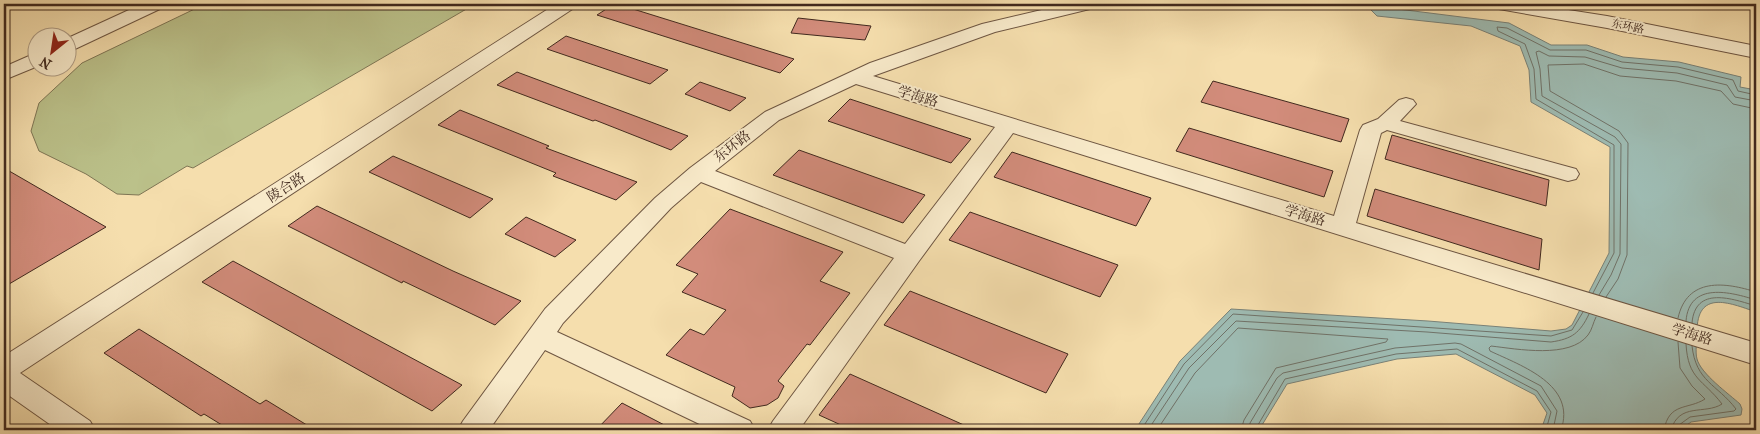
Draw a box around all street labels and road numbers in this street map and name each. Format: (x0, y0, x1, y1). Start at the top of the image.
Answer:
street label: 东环路 (1610, 17, 1645, 36)
street label: 学海路 (895, 82, 940, 111)
street label: 东环路 (711, 127, 754, 166)
street label: 陵合路 (264, 169, 309, 206)
street label: 学海路 (1282, 201, 1327, 230)
street label: 学海路 (1669, 320, 1714, 349)

